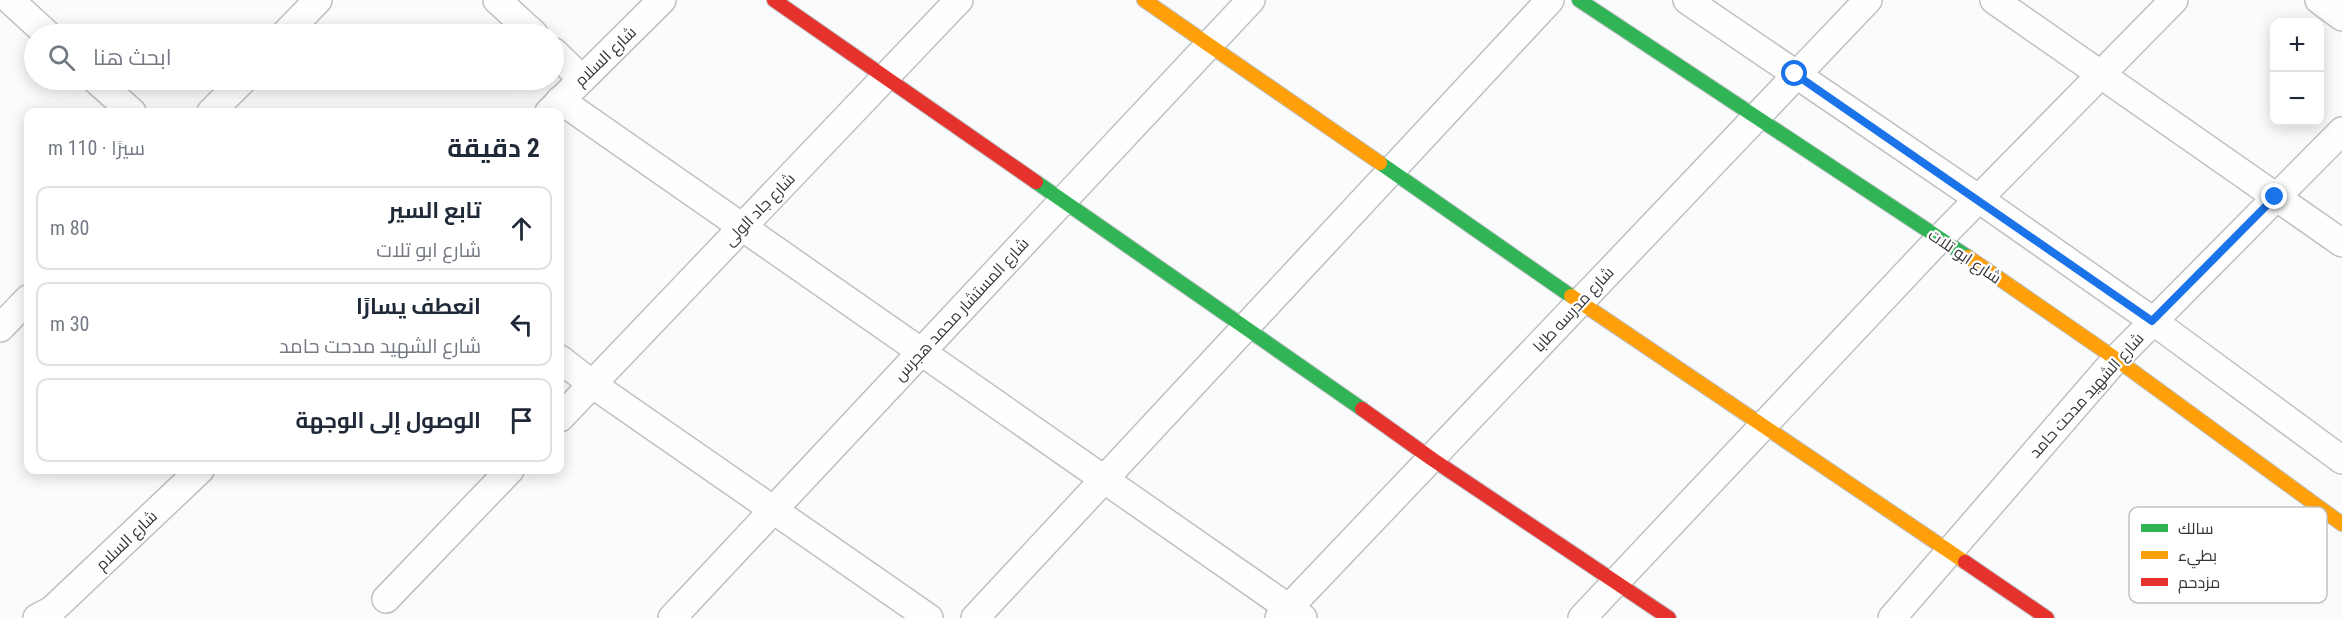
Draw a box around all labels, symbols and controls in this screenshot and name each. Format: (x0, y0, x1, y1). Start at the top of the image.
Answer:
map controls (2270, 18, 2324, 126)
button: + (2270, 18, 2324, 72)
street label: شارع السلام (571, 22, 641, 92)
search box (24, 24, 564, 90)
icon: search (45, 41, 78, 74)
text: ابحث هنا (93, 45, 172, 70)
route start (1781, 60, 1807, 86)
button: − (2270, 72, 2324, 126)
text: 2 دقيقة (447, 133, 540, 163)
text: سيرًا · 110 m (48, 136, 145, 160)
street label: شارع جاد الولى (720, 169, 800, 251)
route end (2261, 183, 2287, 209)
text: تابع السير (388, 198, 481, 223)
icon: ahead (505, 212, 538, 245)
text: 80 m (50, 216, 89, 240)
street label: شارع ابو تلات (1924, 225, 2005, 289)
street label: شارع المستشار محمد هجرس (890, 234, 1034, 386)
text: شارع ابو تلات (376, 238, 481, 262)
street label: شارع مدرسه طابا (1529, 263, 1619, 357)
text: انعطف يسارًا (356, 294, 481, 319)
icon: left (505, 308, 538, 341)
text: 30 m (50, 312, 89, 336)
street label: شارع الشهيد مدحت حامد (2025, 329, 2149, 463)
text: شارع الشهيد مدحت حامد (279, 334, 481, 358)
icon: arrive (505, 404, 538, 437)
text: الوصول إلى الوجهة (296, 408, 481, 433)
street label: شارع السلام (92, 506, 162, 576)
legend (2129, 507, 2327, 603)
text: سالك (2178, 519, 2213, 538)
text: بطيء (2178, 546, 2217, 569)
text: مزدحم (2178, 573, 2220, 594)

